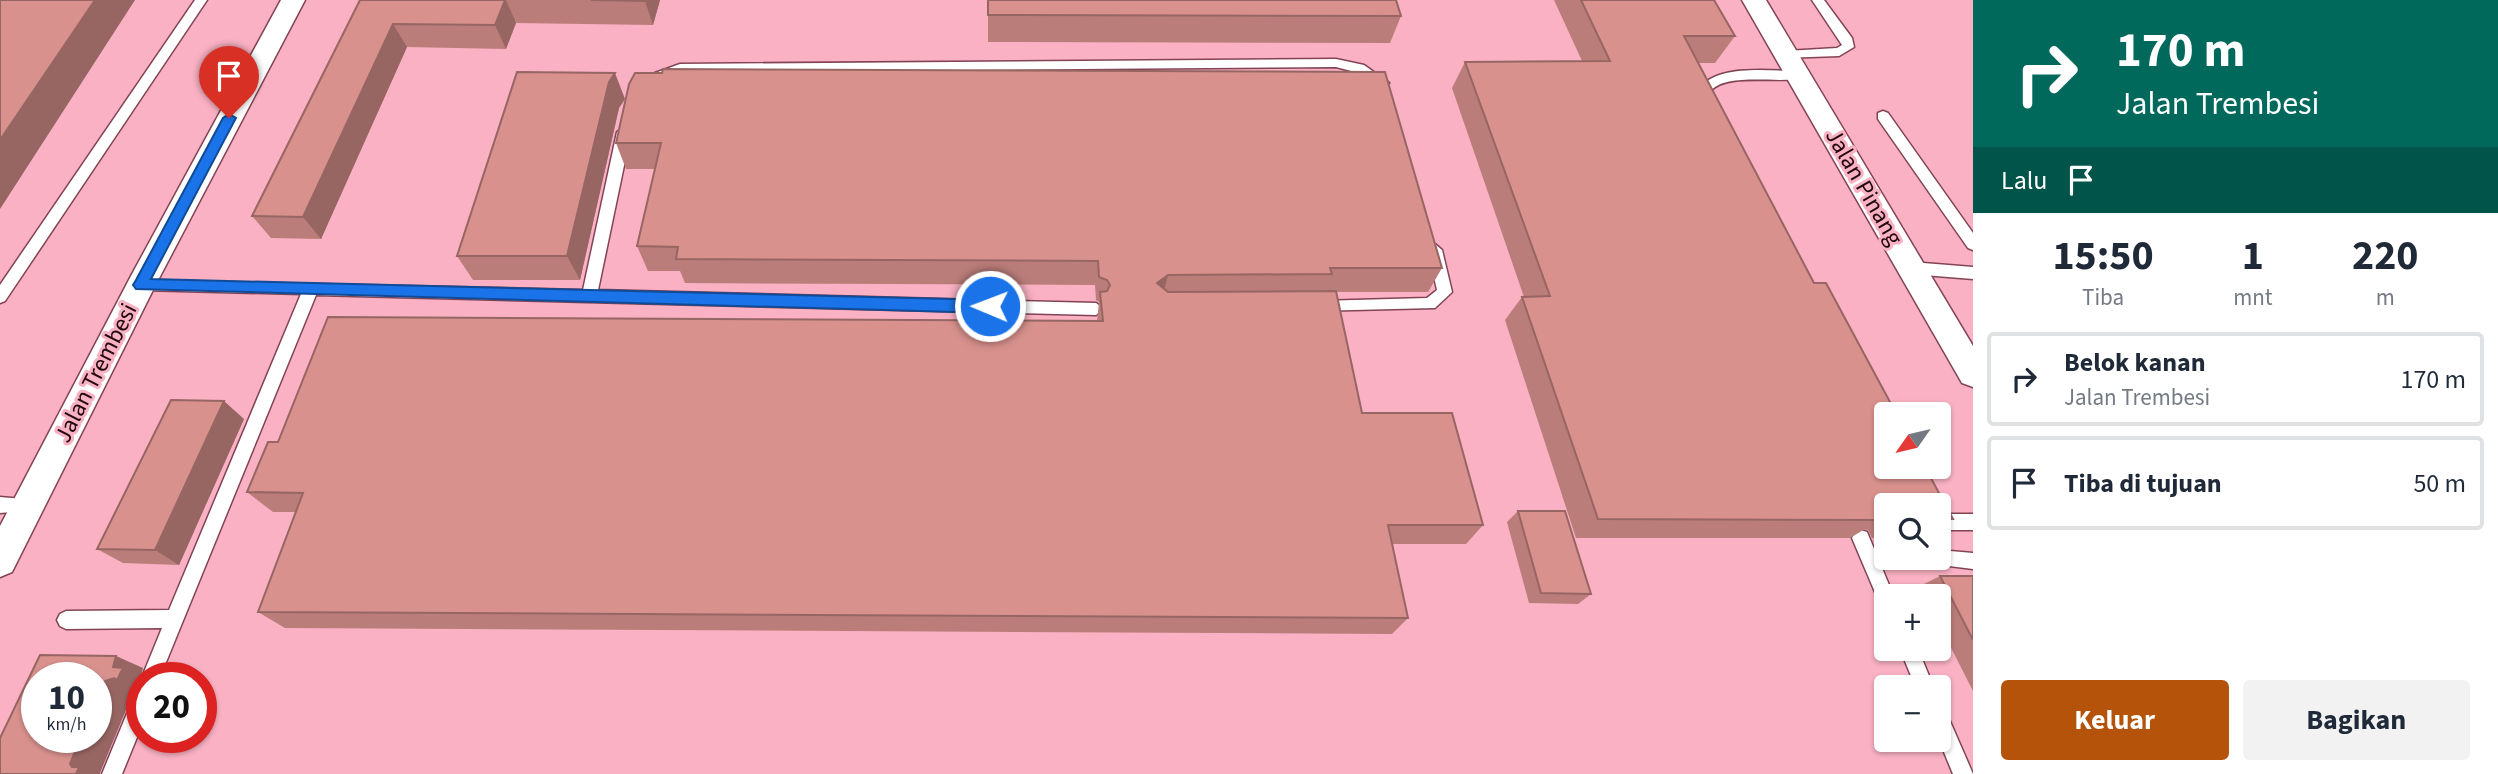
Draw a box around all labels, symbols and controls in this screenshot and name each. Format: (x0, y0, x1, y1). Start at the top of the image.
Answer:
text: 170 m (2116, 16, 2245, 86)
icon: right (2001, 28, 2092, 119)
pin (199, 46, 259, 118)
icon: arrive (210, 57, 248, 95)
text: Jalan Trembesi (2116, 81, 2319, 127)
street label: Jalan Pinang (1816, 122, 1912, 252)
icon: arrive (2062, 161, 2100, 199)
text: Lalu (2001, 162, 2048, 199)
text: 15:50 (2052, 226, 2154, 286)
text: 1 (2242, 226, 2264, 286)
text: 220 (2352, 226, 2419, 286)
position arrow (953, 269, 1027, 343)
text: Tiba (2082, 281, 2124, 314)
text: mnt (2233, 281, 2273, 314)
text: m (2376, 281, 2395, 314)
street label: Jalan Trembesi (46, 297, 146, 449)
text: Belok kanan (2064, 344, 2206, 381)
icon: right (2005, 360, 2043, 398)
text: 170 m (2400, 361, 2466, 398)
text: Jalan Trembesi (2064, 381, 2210, 414)
north arrow (1874, 402, 1951, 480)
map controls (1874, 402, 1951, 752)
icon: arrive (2005, 464, 2043, 502)
text: Tiba di tujuan (2064, 465, 2222, 502)
text: 50 m (2413, 465, 2466, 502)
button: search (1874, 493, 1951, 570)
button: + (1874, 584, 1951, 661)
speed limit sign: 20 (126, 662, 217, 753)
text: 10 (48, 673, 85, 723)
button: − (1874, 675, 1951, 752)
button: Keluar (2001, 680, 2229, 760)
button: Bagikan (2243, 680, 2470, 760)
text: km/h (47, 712, 86, 737)

